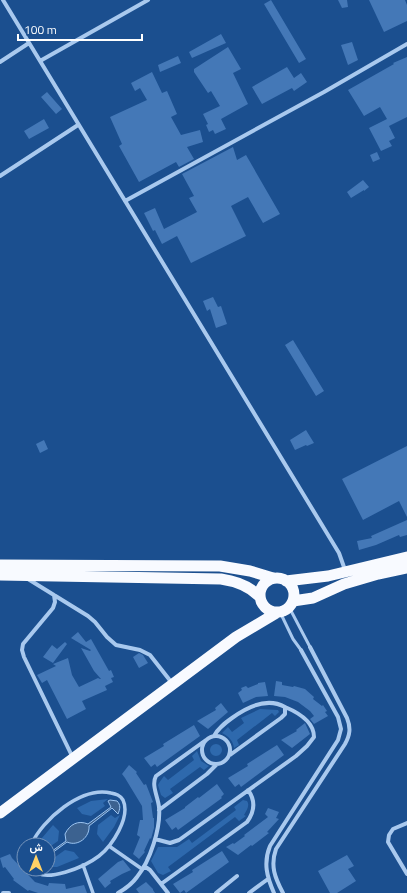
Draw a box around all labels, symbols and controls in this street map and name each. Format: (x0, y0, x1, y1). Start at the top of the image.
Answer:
scale bar (18, 16, 142, 42)
text: 100 m (24, 20, 57, 39)
north arrow (16, 837, 56, 877)
text: ش (29, 839, 43, 855)

